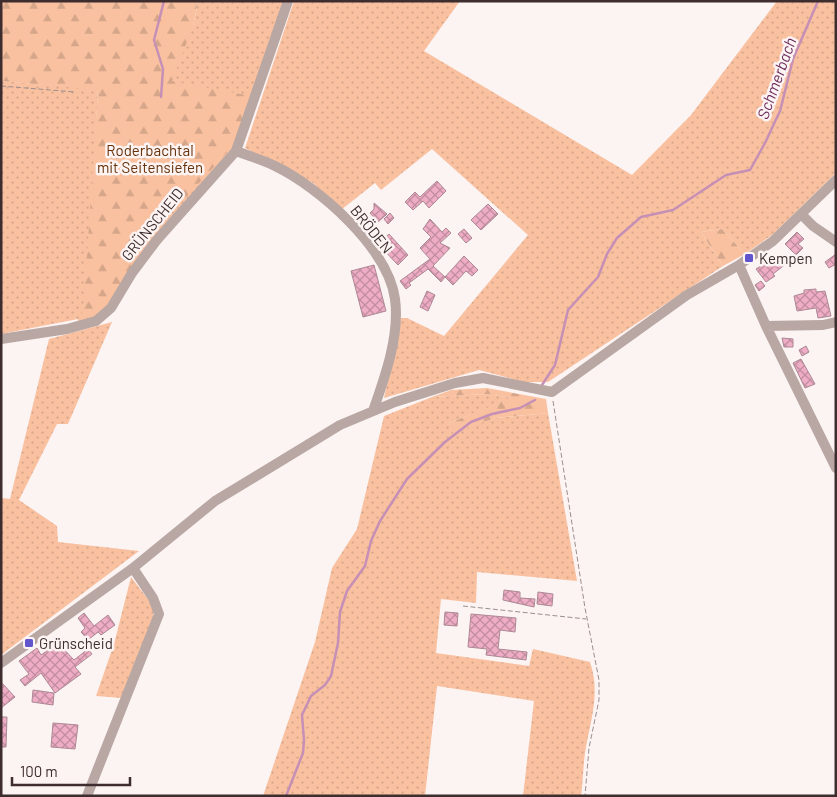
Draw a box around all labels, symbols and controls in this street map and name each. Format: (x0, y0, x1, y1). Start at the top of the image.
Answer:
water label: Schmerbach (752, 35, 800, 121)
park label: Roderbachtal mit Seitensiefen (97, 141, 203, 176)
street label: GRÜNSCHEID (117, 184, 187, 264)
street label: BRÖDEN (347, 201, 397, 257)
place label: Kempen (759, 249, 813, 267)
marker: Kempen (743, 252, 755, 264)
place label: Grünscheid (39, 634, 113, 652)
marker: Grünscheid (23, 637, 35, 649)
scale bar (12, 754, 130, 786)
text: 100 m (20, 762, 58, 780)

